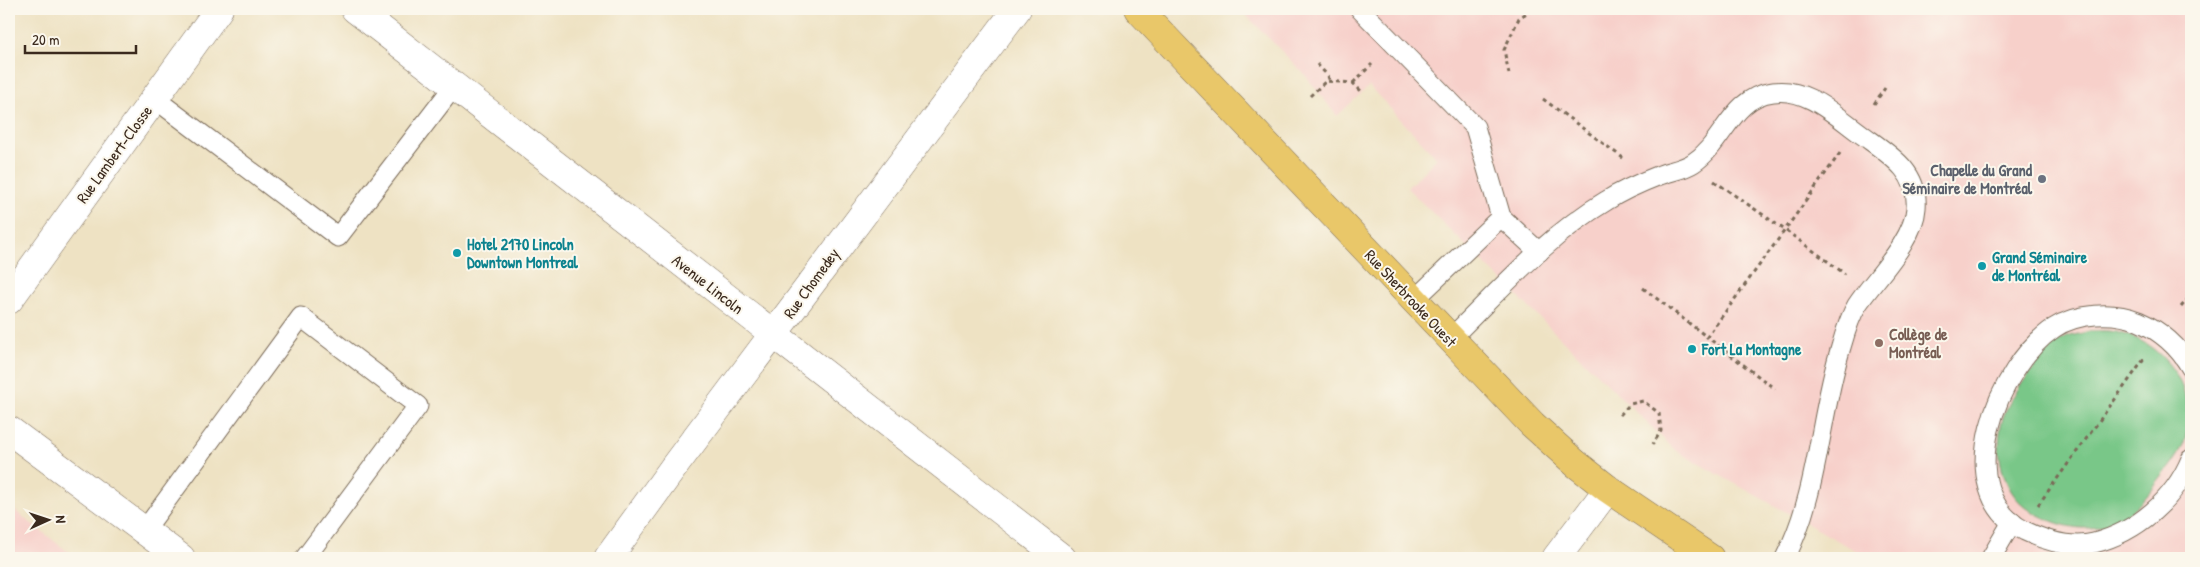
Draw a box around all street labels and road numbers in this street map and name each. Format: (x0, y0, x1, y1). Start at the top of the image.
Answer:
street label: Rue Lambert-Closse (71, 100, 157, 207)
street label: Rue Chomedey (778, 243, 844, 323)
street label: Rue Sherbrooke Ouest (1360, 244, 1462, 352)
street label: Avenue Lincoln (668, 249, 748, 319)

